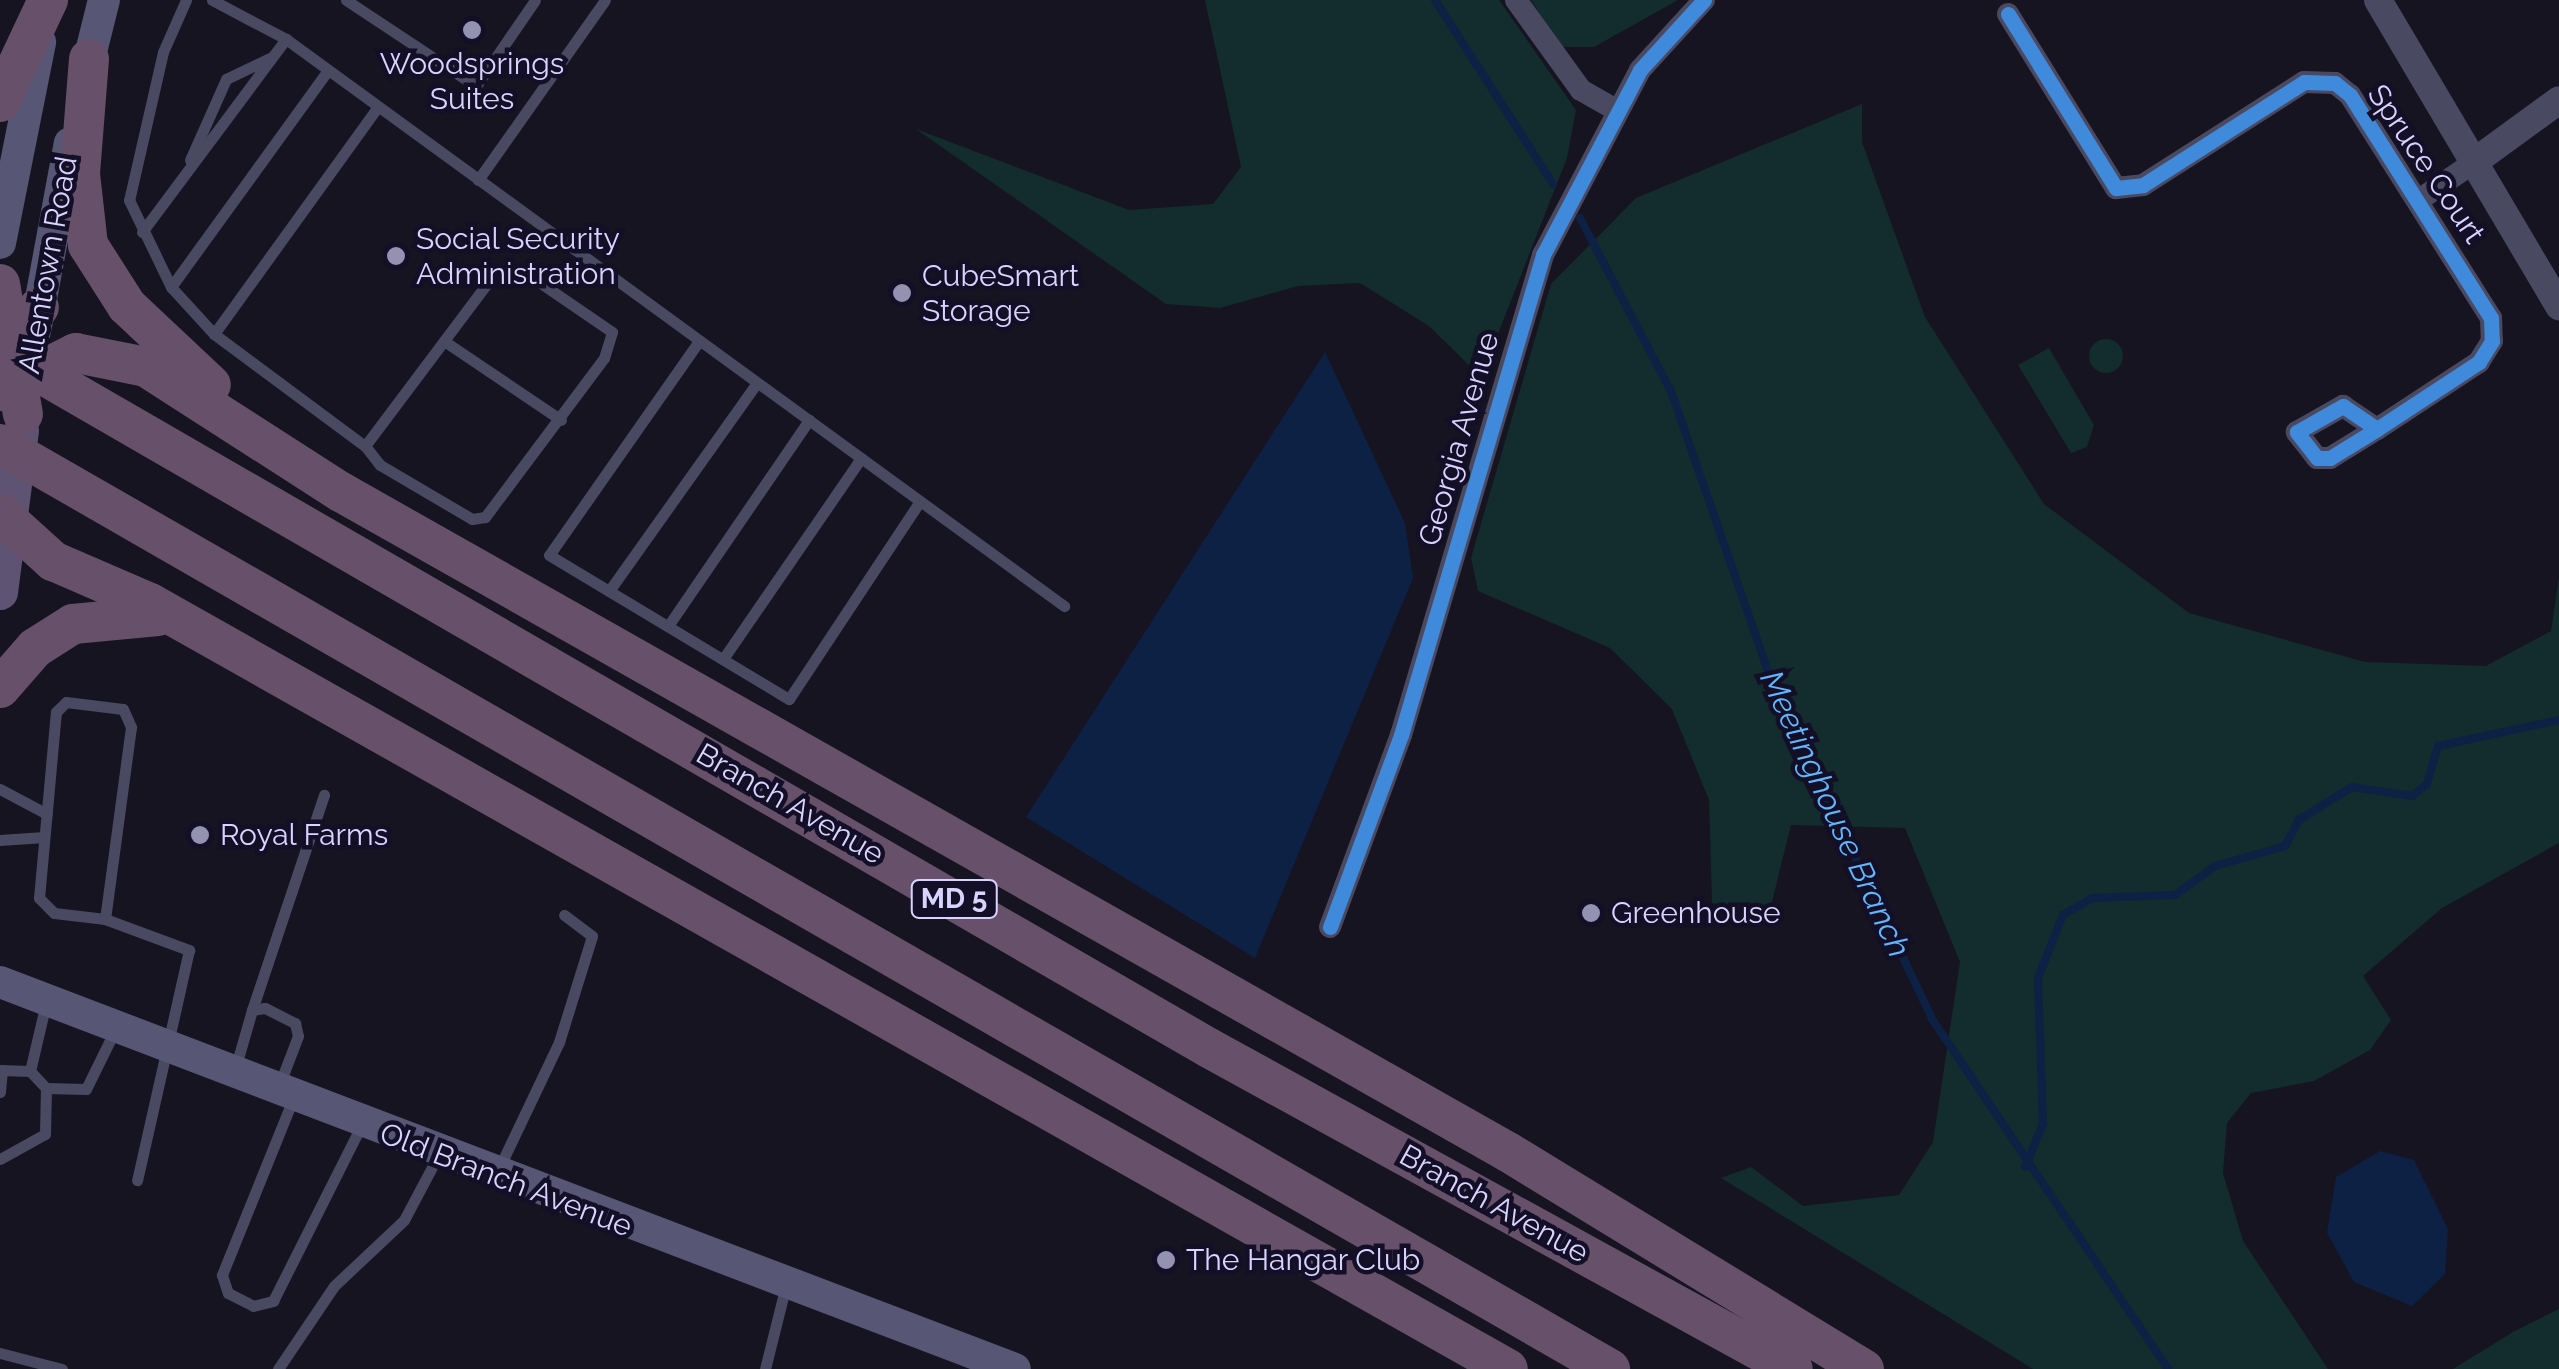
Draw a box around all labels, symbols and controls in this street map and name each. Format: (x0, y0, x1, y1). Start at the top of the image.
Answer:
marker: Woodsprings Suites (461, 19, 483, 41)
place label: Woodsprings Suites (380, 46, 564, 116)
street label: Spruce Court (2360, 78, 2492, 250)
street label: Allentown Road (11, 153, 85, 377)
place label: Social Security Administration (416, 221, 621, 292)
marker: Social Security Administration (385, 245, 407, 267)
place label: CubeSmart Storage (922, 258, 1079, 328)
marker: CubeSmart Storage (891, 282, 913, 304)
street label: Georgia Avenue (1411, 328, 1507, 550)
water label: Meetinghouse Branch (1752, 665, 1918, 963)
street label: Branch Avenue (690, 736, 890, 872)
place label: Royal Farms (220, 817, 389, 853)
marker: Royal Farms (189, 824, 211, 846)
road number: MD 5 (909, 876, 999, 922)
place label: Greenhouse (1611, 895, 1780, 931)
marker: Greenhouse (1580, 902, 1602, 924)
street label: Old Branch Avenue (374, 1115, 638, 1245)
street label: Branch Avenue (1393, 1137, 1595, 1271)
place label: The Hangar Club (1186, 1242, 1421, 1278)
marker: The Hangar Club (1155, 1249, 1177, 1271)

